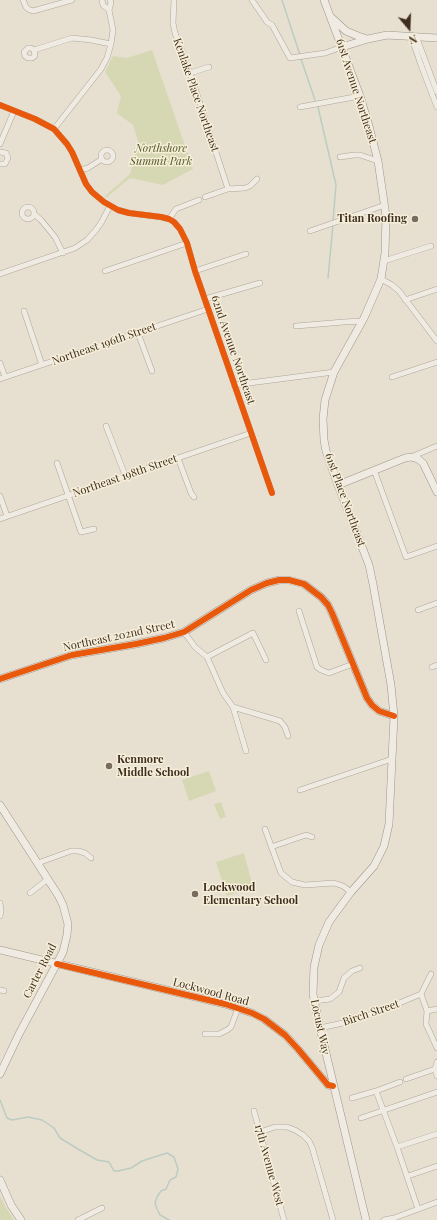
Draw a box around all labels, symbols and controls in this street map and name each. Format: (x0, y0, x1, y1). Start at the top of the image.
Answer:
north arrow (389, 8, 429, 48)
text: N (407, 31, 419, 48)
street label: Kenlake Place Northeast (170, 36, 222, 154)
street label: 61st Avenue Northeast (333, 37, 379, 145)
park label: Northshore Summit Park (130, 142, 192, 168)
place label: Titan Roofing (337, 212, 407, 226)
marker: Titan Roofing (410, 214, 420, 224)
street label: 62nd Avenue Northeast (208, 294, 258, 406)
street label: Northeast 196th Street (50, 320, 158, 368)
street label: 61st Place Northeast (322, 451, 368, 549)
street label: Northeast 198th Street (71, 452, 179, 500)
street label: Northeast 202nd Street (62, 618, 176, 654)
place label: Kenmore Middle School (117, 753, 190, 779)
marker: Kenmore Middle School (104, 761, 114, 771)
place label: Lockwood Elementary School (203, 881, 298, 907)
marker: Lockwood Elementary School (190, 889, 200, 899)
street label: Carter Road (20, 941, 60, 1001)
street label: Lockwood Road (171, 975, 251, 1009)
street label: Birch Street (341, 997, 401, 1029)
street label: Locust Way (308, 998, 332, 1056)
street label: 17th Avenue West (252, 1123, 286, 1207)

